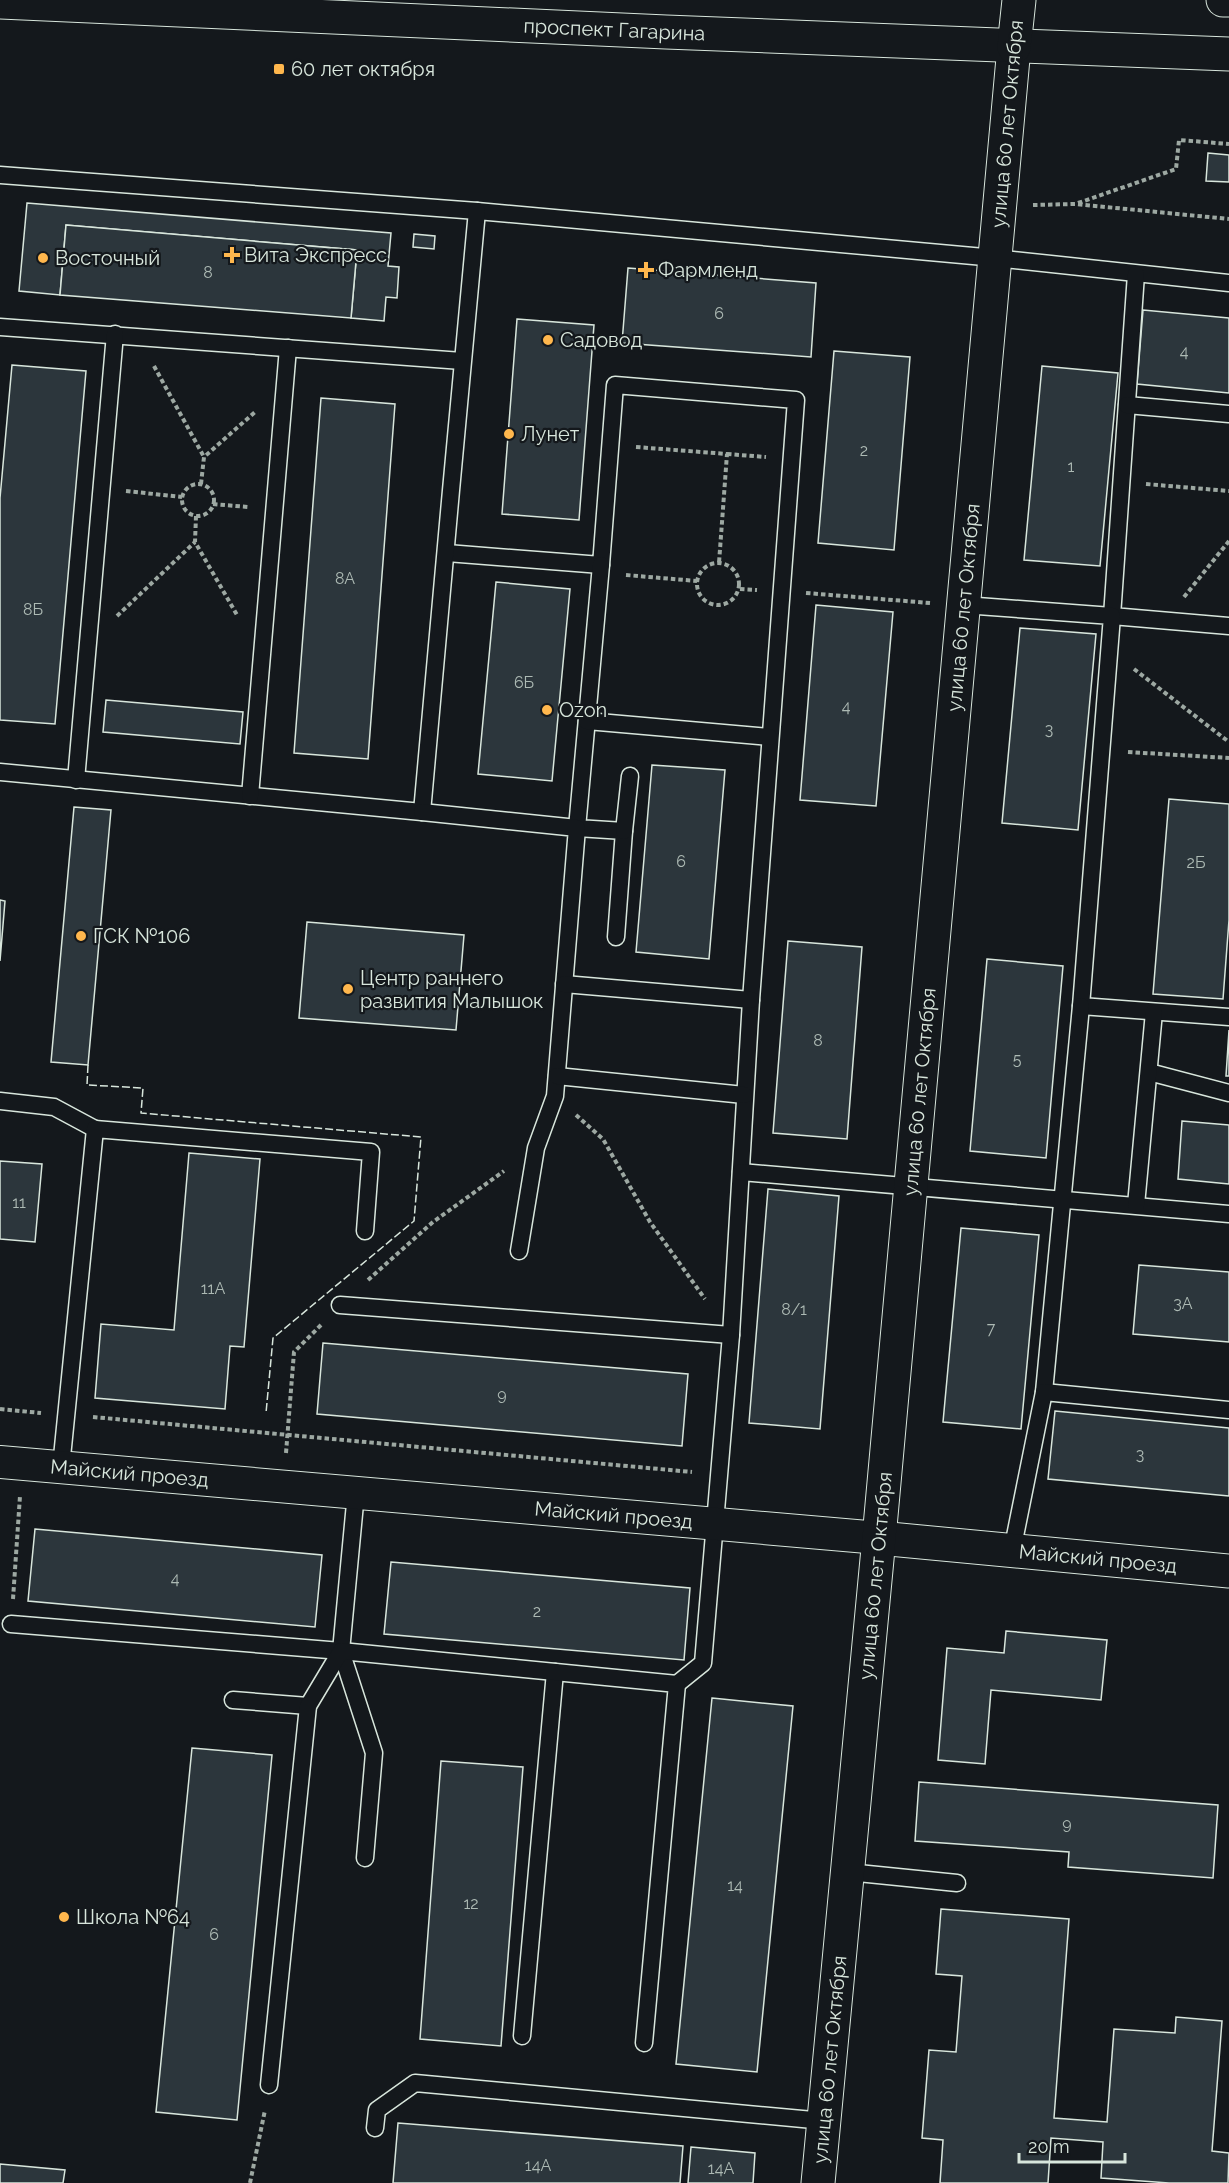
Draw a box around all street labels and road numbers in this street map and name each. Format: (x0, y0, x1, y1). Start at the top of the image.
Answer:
street label: проспект Гагарина (523, 14, 706, 46)
street label: улица 60 лет Октября (986, 19, 1028, 229)
street label: улица 60 лет Октября (942, 503, 985, 713)
street label: улица 60 лет Октября (898, 987, 941, 1197)
street label: Майский проезд (49, 1454, 210, 1492)
street label: улица 60 лет Октября (854, 1471, 897, 1681)
street label: Майский проезд (534, 1496, 694, 1534)
street label: Майский проезд (1018, 1539, 1179, 1578)
street label: улица 60 лет Октября (808, 1954, 851, 2165)

